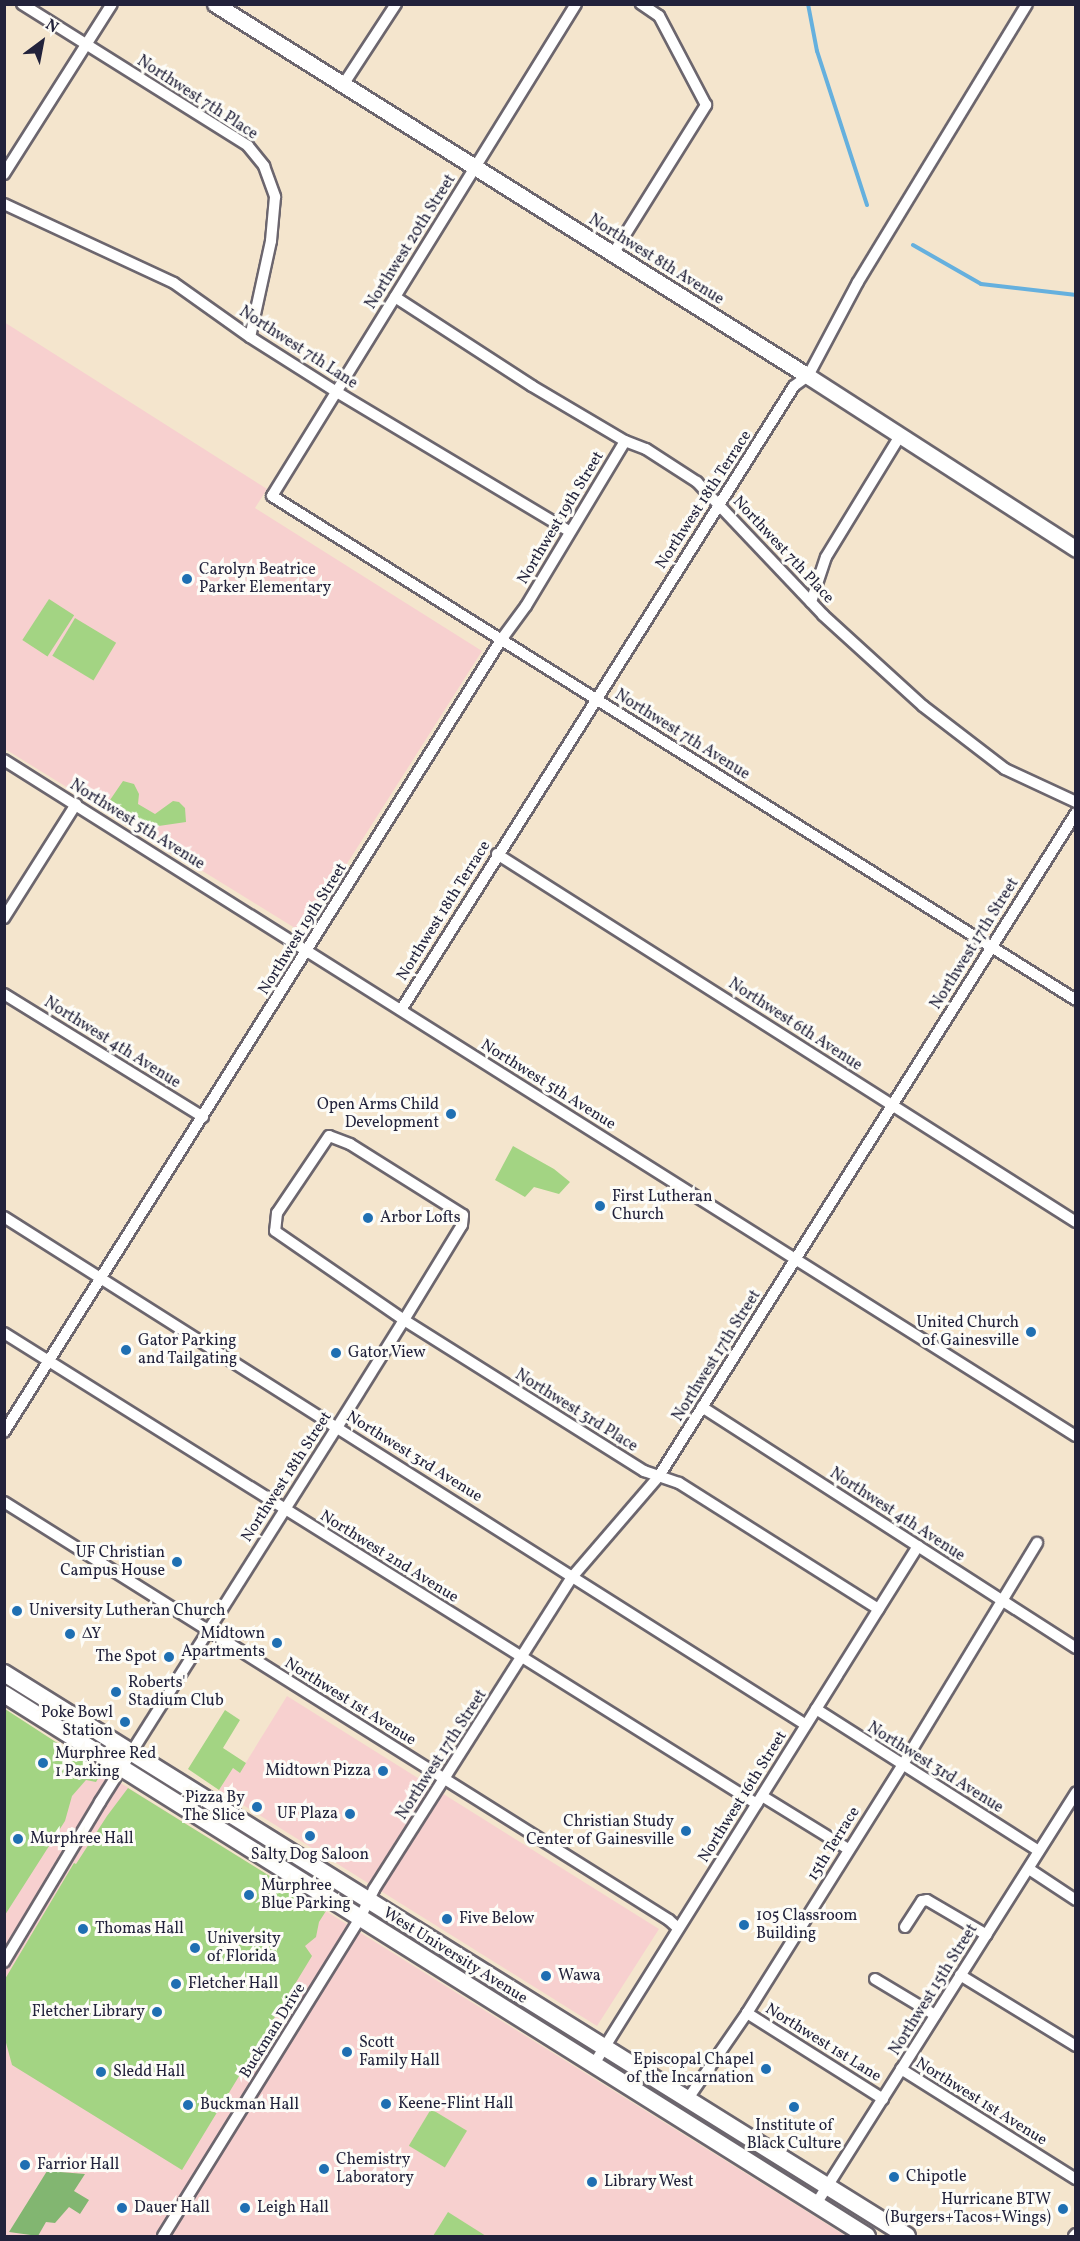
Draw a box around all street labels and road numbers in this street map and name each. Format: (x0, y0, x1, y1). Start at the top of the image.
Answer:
street label: Northwest 7th Place (133, 52, 261, 144)
street label: Northwest 20th Street (362, 171, 460, 313)
street label: Northwest 8th Avenue (585, 211, 727, 309)
street label: Northwest 7th Lane (235, 303, 361, 393)
street label: Northwest 18th Terrace (652, 427, 756, 573)
street label: Northwest 19th Street (514, 448, 608, 588)
street label: Northwest 7th Place (728, 492, 838, 608)
street label: Northwest 7th Avenue (611, 686, 753, 784)
street label: Northwest 5th Avenue (66, 776, 208, 874)
street label: Northwest 18th Terrace (393, 837, 495, 985)
street label: Northwest 19th Street (255, 860, 351, 998)
street label: Northwest 17th Street (927, 875, 1023, 1013)
street label: Northwest 6th Avenue (724, 975, 866, 1075)
street label: Northwest 4th Avenue (40, 993, 184, 1093)
street label: Northwest 5th Avenue (477, 1036, 619, 1134)
street label: Northwest 17th Street (669, 1287, 765, 1425)
street label: Northwest 3rd Place (511, 1366, 641, 1456)
street label: Northwest 3rd Avenue (343, 1407, 485, 1507)
street label: Northwest 18th Street (238, 1408, 336, 1546)
street label: Northwest 4th Avenue (826, 1464, 968, 1566)
street label: Northwest 2nd Avenue (316, 1507, 462, 1607)
street label: Northwest 1st Avenue (281, 1654, 419, 1750)
street label: Northwest 17th Street (393, 1686, 491, 1824)
street label: Northwest 3rd Avenue (864, 1718, 1006, 1818)
street label: Northwest 16th Street (695, 1728, 791, 1866)
street label: 15th Terrace (804, 1803, 864, 1885)
street label: West University Avenue (379, 1904, 531, 2008)
street label: Northwest 15th Street (886, 1921, 982, 2059)
street label: Buckman Drive (236, 1980, 310, 2082)
street label: Northwest 1st Lane (762, 2000, 884, 2086)
street label: Northwest 1st Avenue (912, 2054, 1050, 2150)

